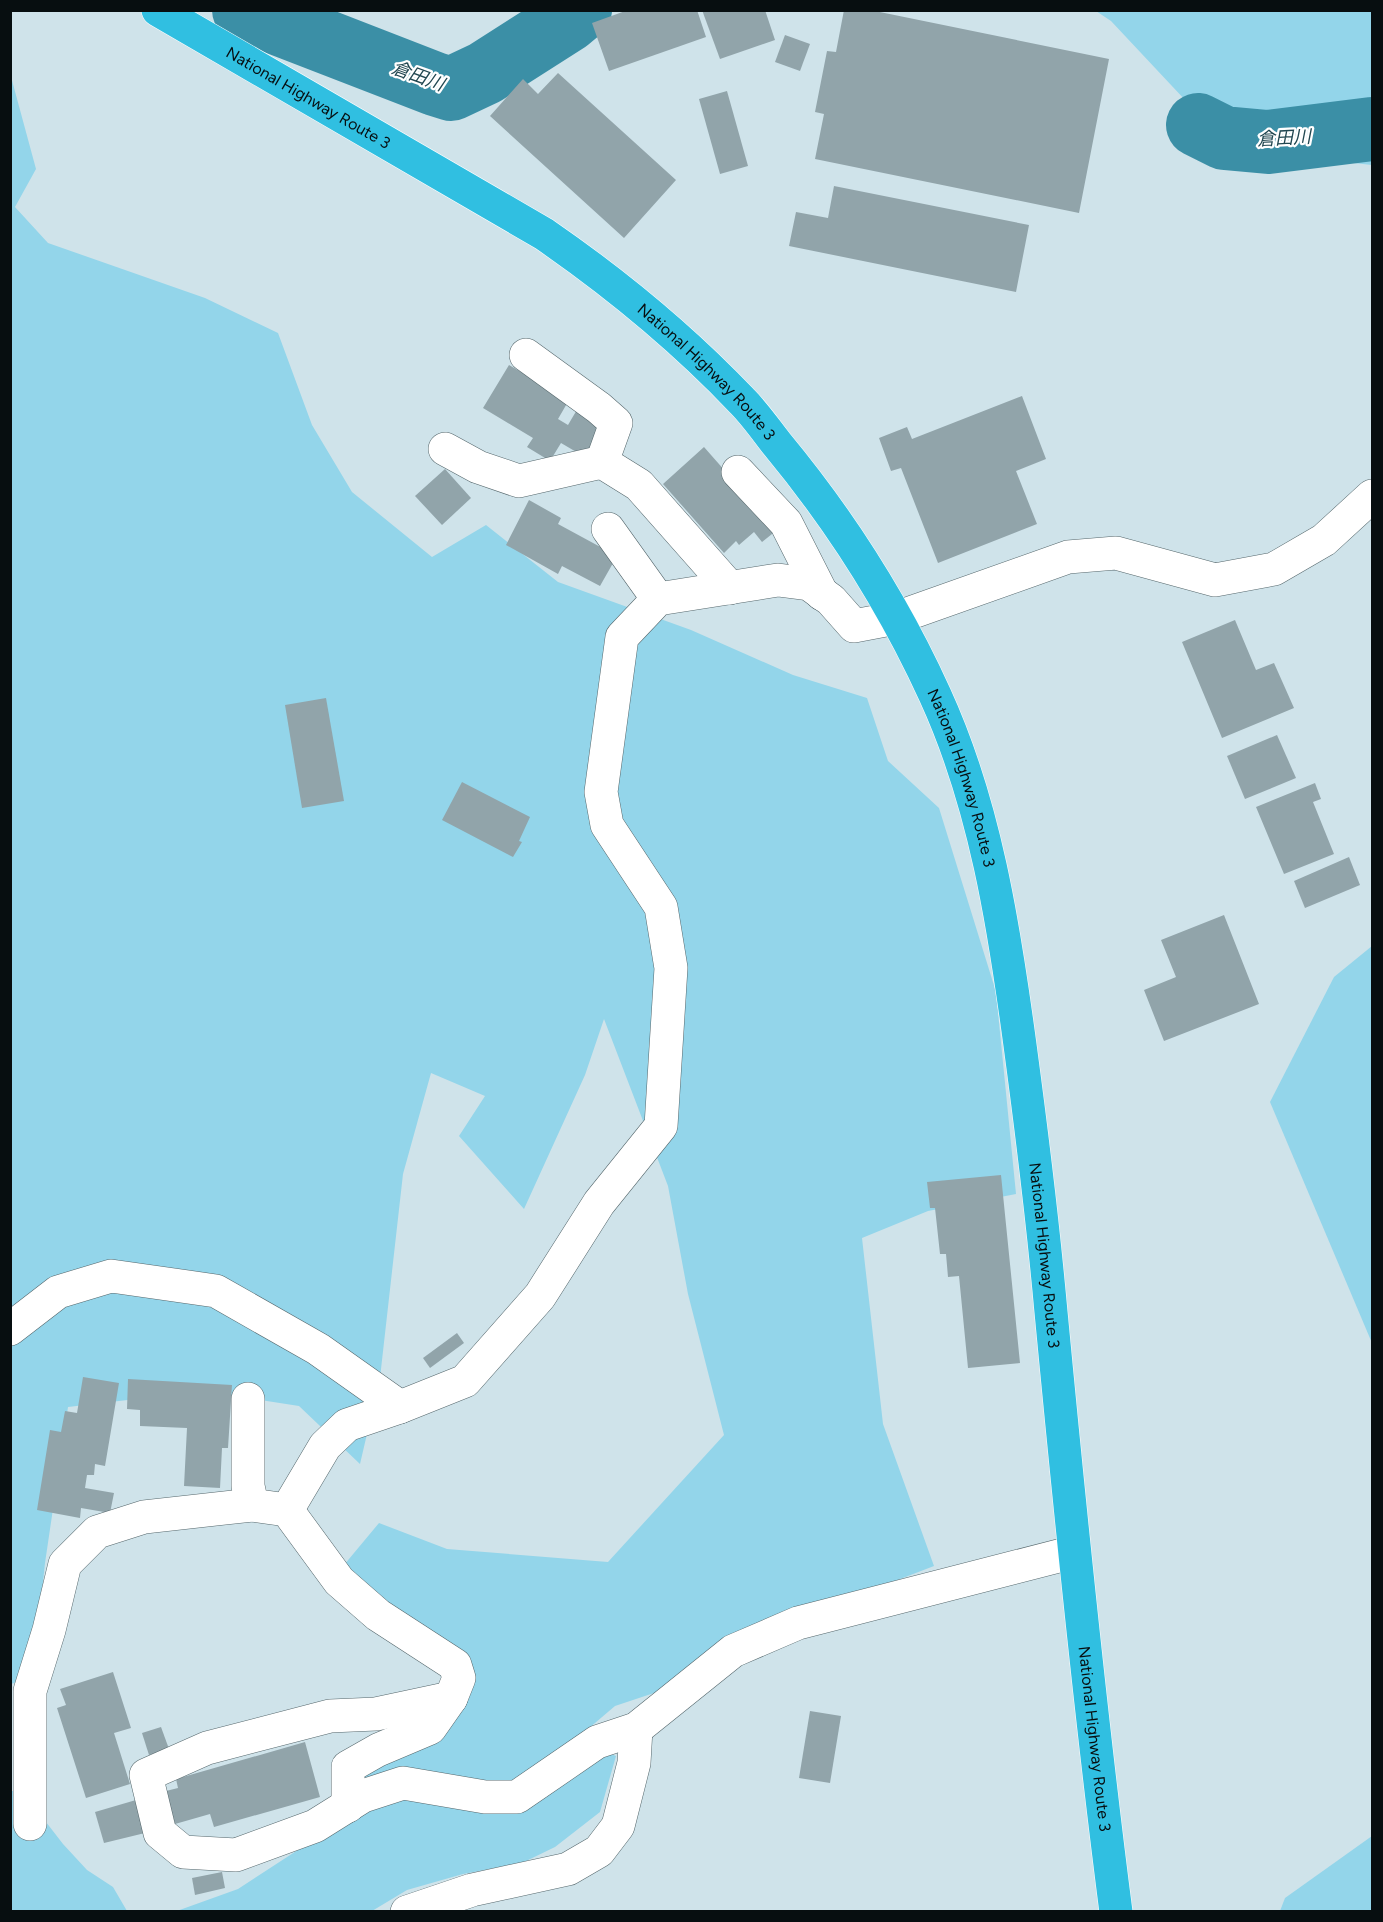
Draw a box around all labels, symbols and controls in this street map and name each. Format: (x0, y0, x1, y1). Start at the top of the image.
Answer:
street label: National Highway Route 3 (223, 43, 394, 153)
water label: 倉田川 (389, 56, 449, 96)
water label: 倉田川 (1256, 125, 1314, 150)
street label: National Highway Route 3 (634, 300, 779, 444)
street label: National Highway Route 3 (923, 686, 999, 869)
street label: National Highway Route 3 (1025, 1161, 1063, 1349)
street label: National Highway Route 3 (1075, 1645, 1115, 1833)

